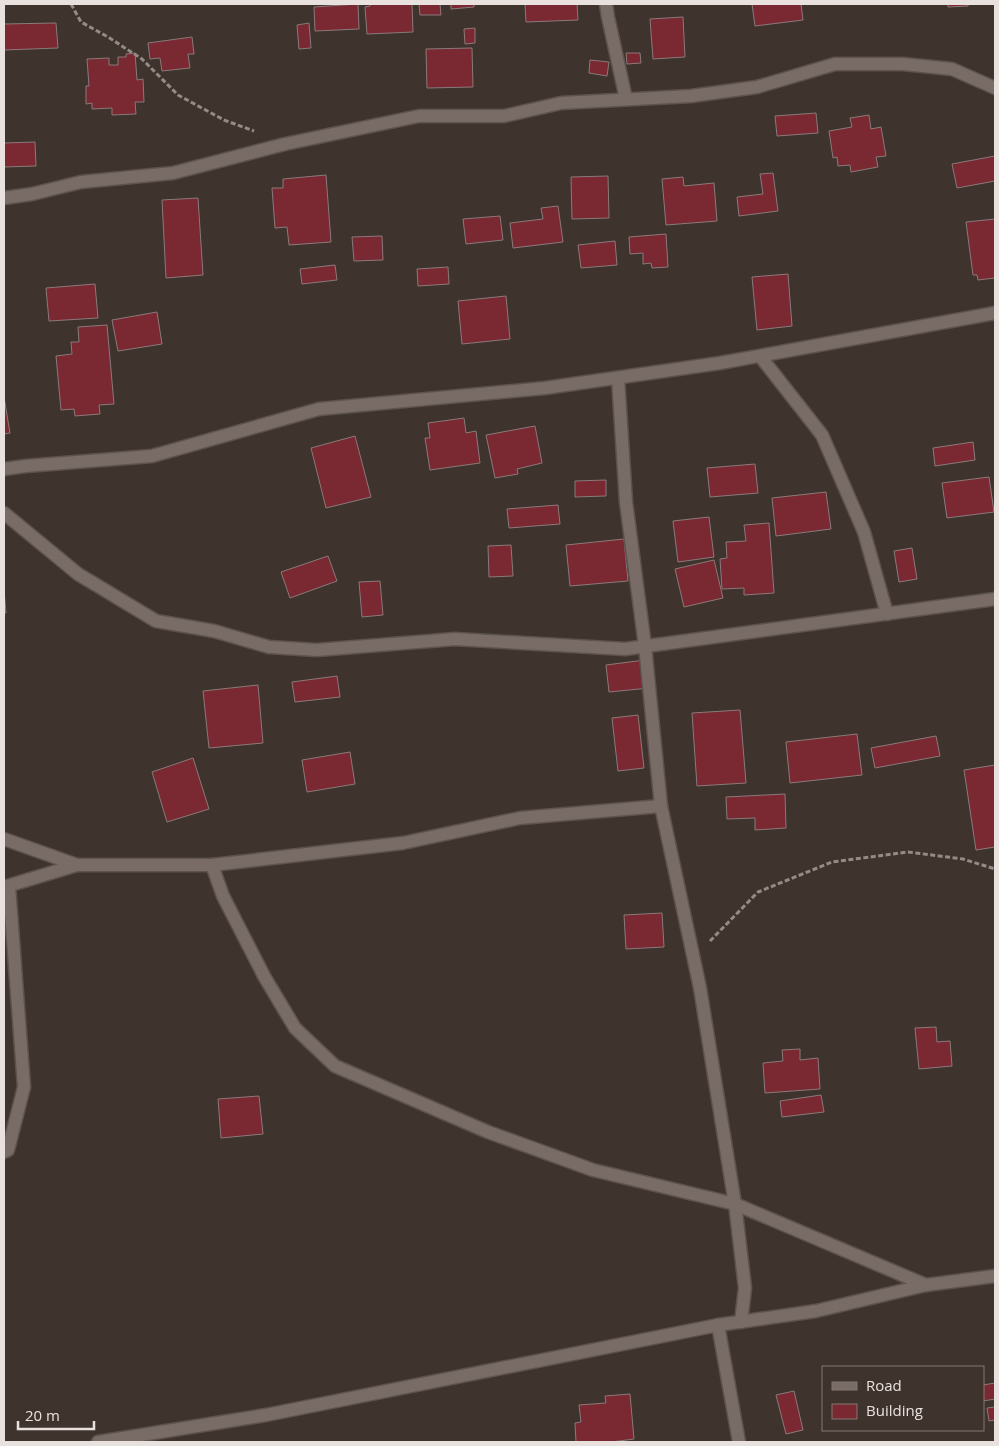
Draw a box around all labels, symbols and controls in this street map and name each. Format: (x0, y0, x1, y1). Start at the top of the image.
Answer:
legend (822, 1366, 984, 1431)
text: Road (866, 1375, 902, 1395)
scale bar (18, 1398, 94, 1430)
text: Building (866, 1400, 923, 1420)
text: 20 m (25, 1405, 60, 1425)

